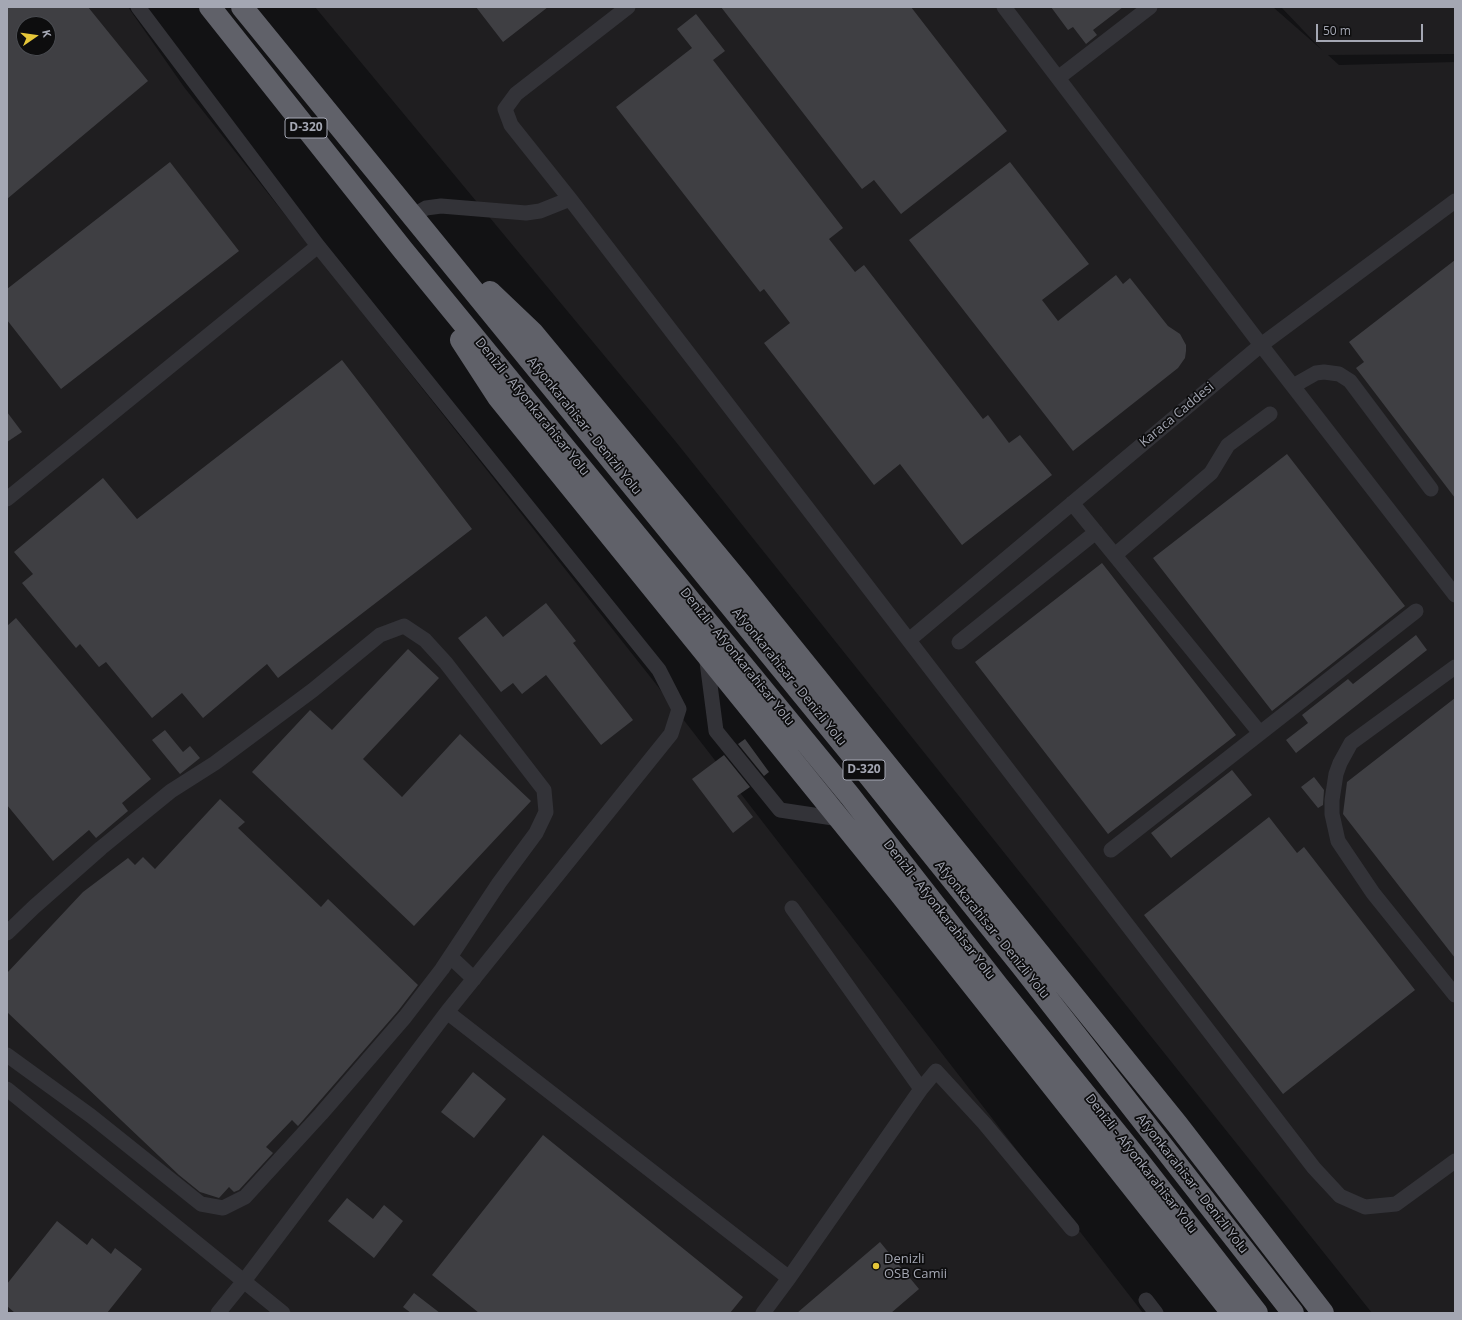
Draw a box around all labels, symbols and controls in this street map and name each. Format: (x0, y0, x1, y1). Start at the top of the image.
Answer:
north arrow (16, 16, 56, 56)
scale bar (1318, 16, 1425, 42)
text: 50 m (1323, 22, 1351, 39)
text: K (39, 28, 55, 39)
road number: D-320 (285, 118, 327, 138)
street label: Denizli - Afyonkarahisar Yolu (472, 335, 592, 479)
street label: Afyonkarahisar - Denizli Yolu (524, 354, 644, 498)
street label: Karaca Caddesi (1137, 379, 1217, 451)
street label: Denizli - Afyonkarahisar Yolu (677, 585, 797, 729)
street label: Afyonkarahisar - Denizli Yolu (729, 605, 849, 749)
road number: D-320 (843, 760, 885, 780)
street label: Denizli - Afyonkarahisar Yolu (880, 837, 998, 983)
street label: Afyonkarahisar - Denizli Yolu (932, 858, 1052, 1002)
street label: Denizli - Afyonkarahisar Yolu (1082, 1091, 1200, 1237)
street label: Afyonkarahisar - Denizli Yolu (1133, 1111, 1251, 1257)
place label: Denizli OSB Camii (884, 1251, 947, 1282)
marker: Denizli OSB Camii (871, 1261, 881, 1271)

